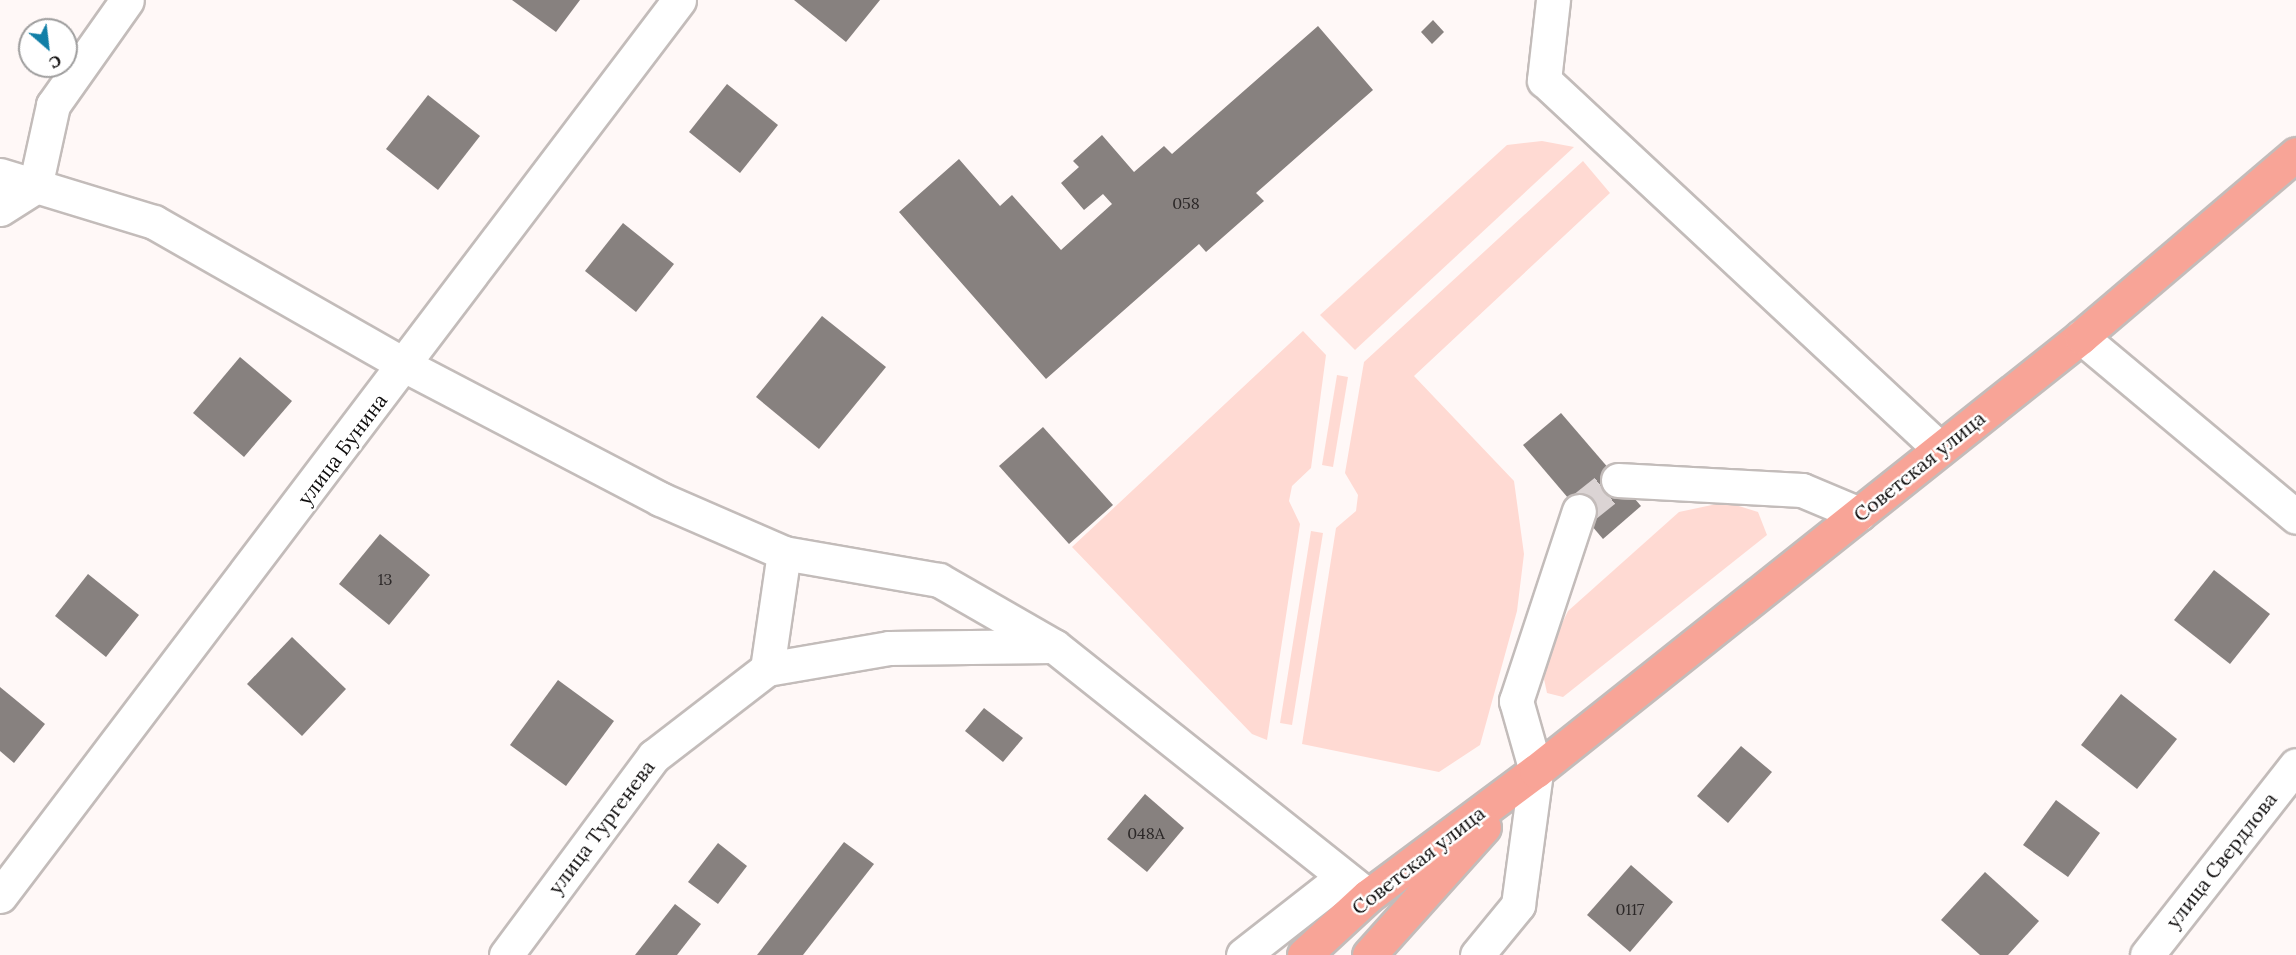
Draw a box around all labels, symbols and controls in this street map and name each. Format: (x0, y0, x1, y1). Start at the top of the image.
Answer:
north arrow (18, 18, 78, 78)
text: С (46, 51, 65, 74)
house number: 058 (1172, 193, 1200, 213)
street label: улица Бунина (292, 388, 392, 510)
street label: Советская улица (1848, 406, 1990, 526)
house number: 13 (378, 569, 392, 589)
street label: улица Тургенева (543, 755, 659, 899)
street label: улица Свердлова (2160, 787, 2282, 933)
street label: Советская улица (1347, 801, 1489, 919)
house number: 048А (1127, 823, 1165, 843)
house number: 0117 (1616, 899, 1644, 919)

